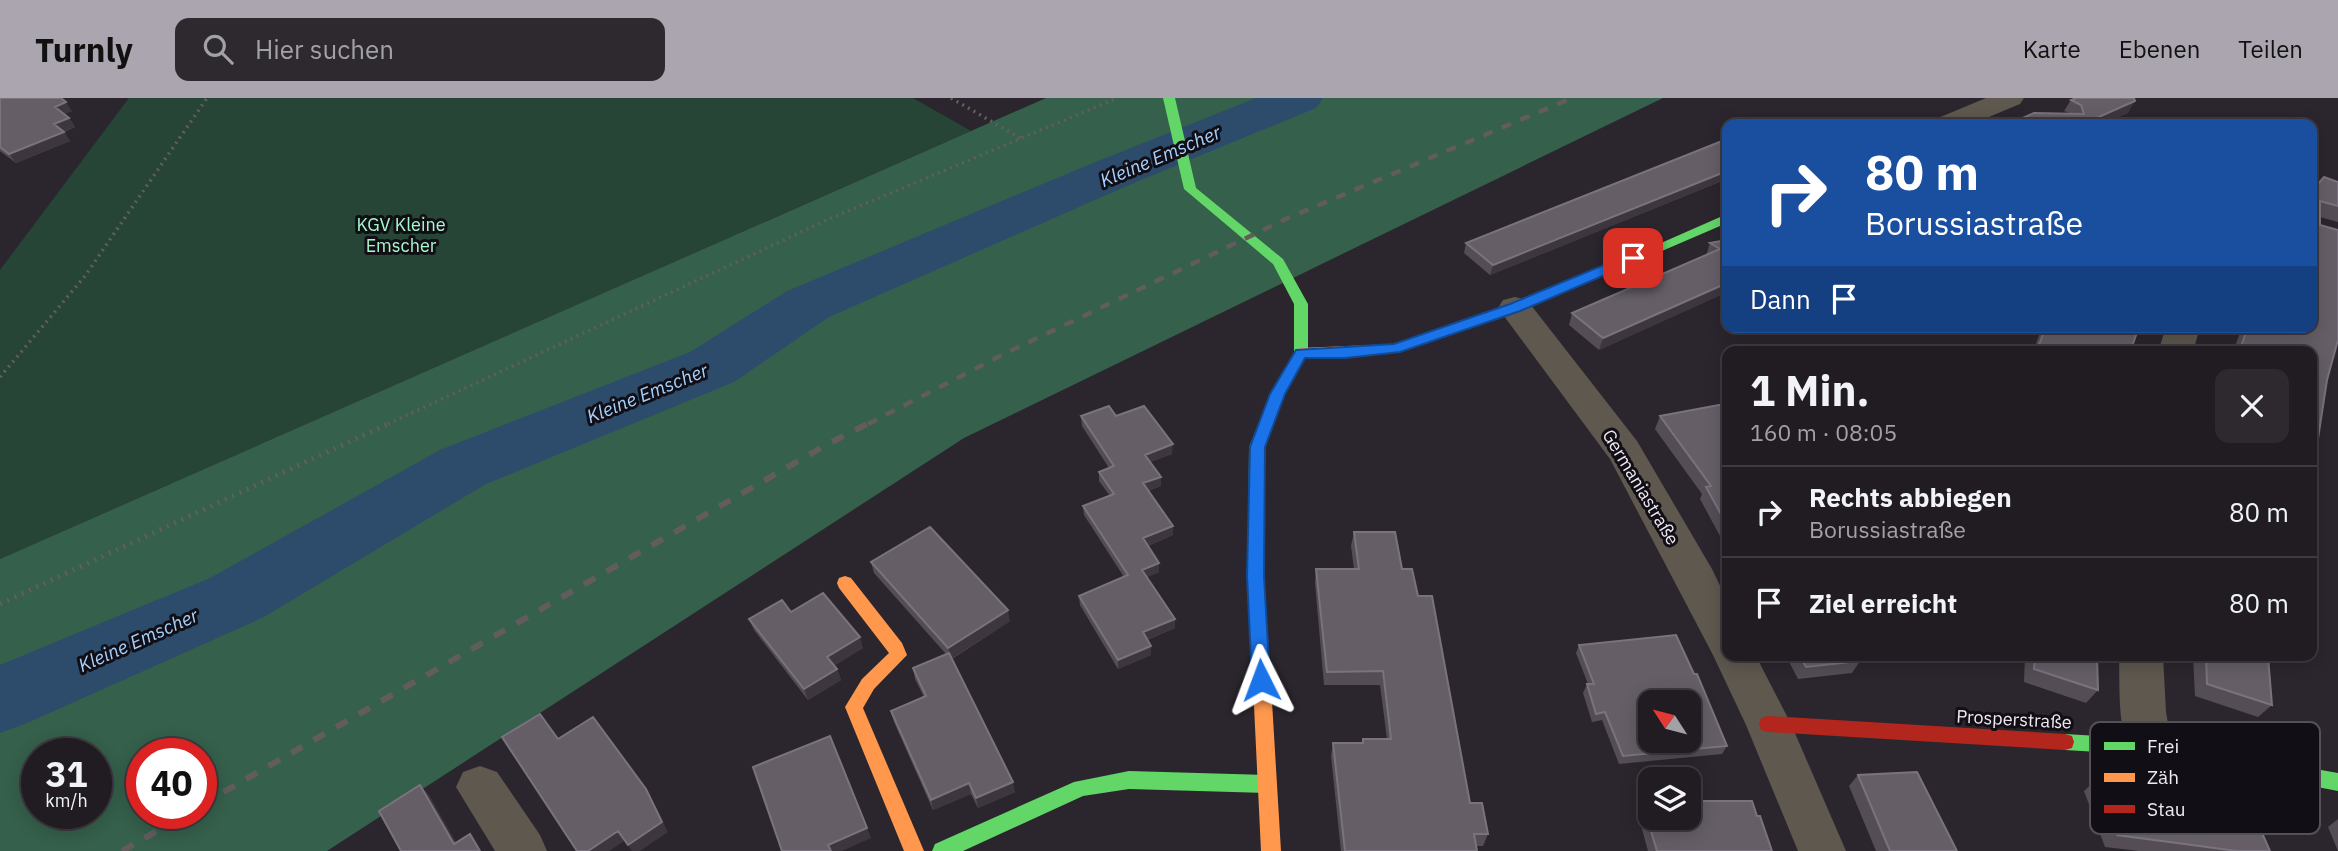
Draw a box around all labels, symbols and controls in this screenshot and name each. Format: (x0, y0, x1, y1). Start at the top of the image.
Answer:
search box (175, 18, 665, 81)
text: Turnly (35, 28, 133, 71)
icon: search (199, 30, 237, 68)
text: Hier suchen (255, 32, 394, 66)
text: Karte (2023, 33, 2081, 65)
text: Ebenen (2119, 33, 2200, 65)
text: Teilen (2238, 33, 2303, 65)
water label: Kleine Emscher (1096, 119, 1225, 192)
text: 80 m (1865, 140, 1979, 203)
icon: right (1750, 147, 1841, 238)
text: Borussiastraße (1865, 202, 2083, 244)
park label: KGV Kleine Emscher (356, 213, 446, 257)
pin (1603, 228, 1663, 288)
icon: arrive (1614, 239, 1652, 277)
icon: arrive (1825, 280, 1863, 318)
text: Dann (1750, 282, 1811, 316)
water label: Kleine Emscher (583, 357, 712, 428)
text: 1 Min. (1750, 363, 1870, 418)
button: close (2215, 369, 2289, 443)
text: 160 m · 08:05 (1750, 417, 1897, 447)
street label: Germaniastraße (1597, 425, 1685, 549)
text: Rechts abbiegen (1809, 480, 2012, 514)
icon: right (1750, 493, 1788, 531)
text: 80 m (2229, 495, 2289, 529)
text: Borussiastraße (1809, 514, 1966, 544)
icon: arrive (1750, 584, 1788, 622)
text: Ziel erreicht (1809, 586, 1957, 620)
text: 80 m (2229, 586, 2289, 620)
water label: Kleine Emscher (74, 602, 203, 677)
position arrow (1224, 643, 1298, 717)
north arrow (1638, 690, 1701, 752)
map controls (1638, 690, 1701, 830)
street label: Prosperstraße (1956, 704, 2072, 734)
legend (2090, 722, 2320, 834)
text: Frei (2147, 734, 2179, 758)
speed limit sign: 40 (126, 738, 217, 829)
text: 31 (45, 751, 88, 797)
text: Zäh (2147, 765, 2179, 789)
button: layers (1638, 767, 1701, 830)
text: km/h (45, 789, 88, 812)
text: Stau (2147, 797, 2186, 821)

